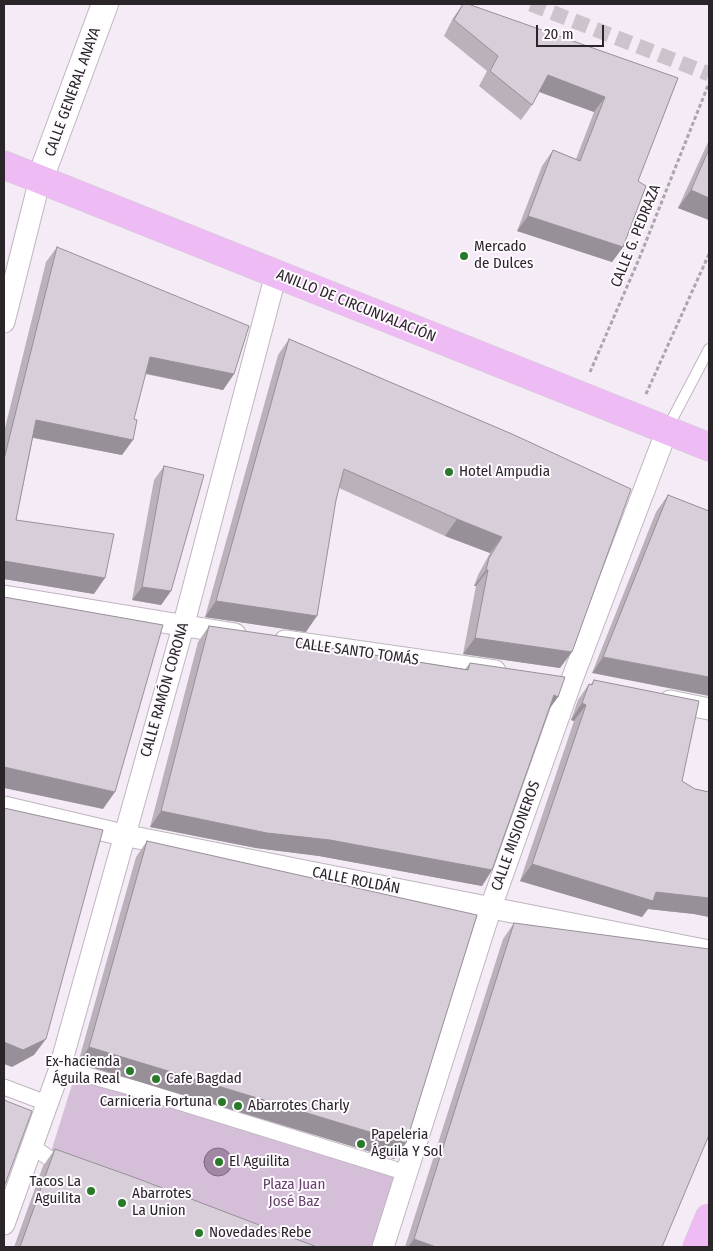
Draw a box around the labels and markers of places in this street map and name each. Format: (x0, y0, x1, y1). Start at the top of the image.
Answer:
place label: Mercado de Dulces (474, 238, 533, 273)
marker: Mercado de Dulces (458, 250, 470, 262)
place label: Hotel Ampudia (459, 463, 550, 481)
marker: Hotel Ampudia (443, 466, 455, 478)
place label: Ex-hacienda Águila Real (45, 1053, 120, 1088)
marker: Ex-hacienda Águila Real (124, 1065, 136, 1077)
place label: Cafe Bagdad (166, 1070, 242, 1088)
marker: Cafe Bagdad (150, 1073, 162, 1085)
place label: Carniceria Fortuna (100, 1093, 212, 1111)
marker: Carniceria Fortuna (216, 1096, 228, 1108)
place label: Abarrotes Charly (248, 1097, 350, 1115)
marker: Abarrotes Charly (232, 1100, 244, 1112)
place label: Papeleria Águila Y Sol (371, 1126, 442, 1161)
marker: Papeleria Águila Y Sol (355, 1138, 367, 1150)
place label: El Aguilita (229, 1153, 290, 1171)
marker: El Aguilita (213, 1156, 225, 1168)
place label: Tacos La Aguilita (30, 1173, 81, 1208)
marker: Tacos La Aguilita (85, 1185, 97, 1197)
place label: Abarrotes La Union (132, 1185, 192, 1220)
marker: Abarrotes La Union (116, 1197, 128, 1209)
place label: Novedades Rebe (209, 1224, 311, 1242)
marker: Novedades Rebe (193, 1227, 205, 1239)

